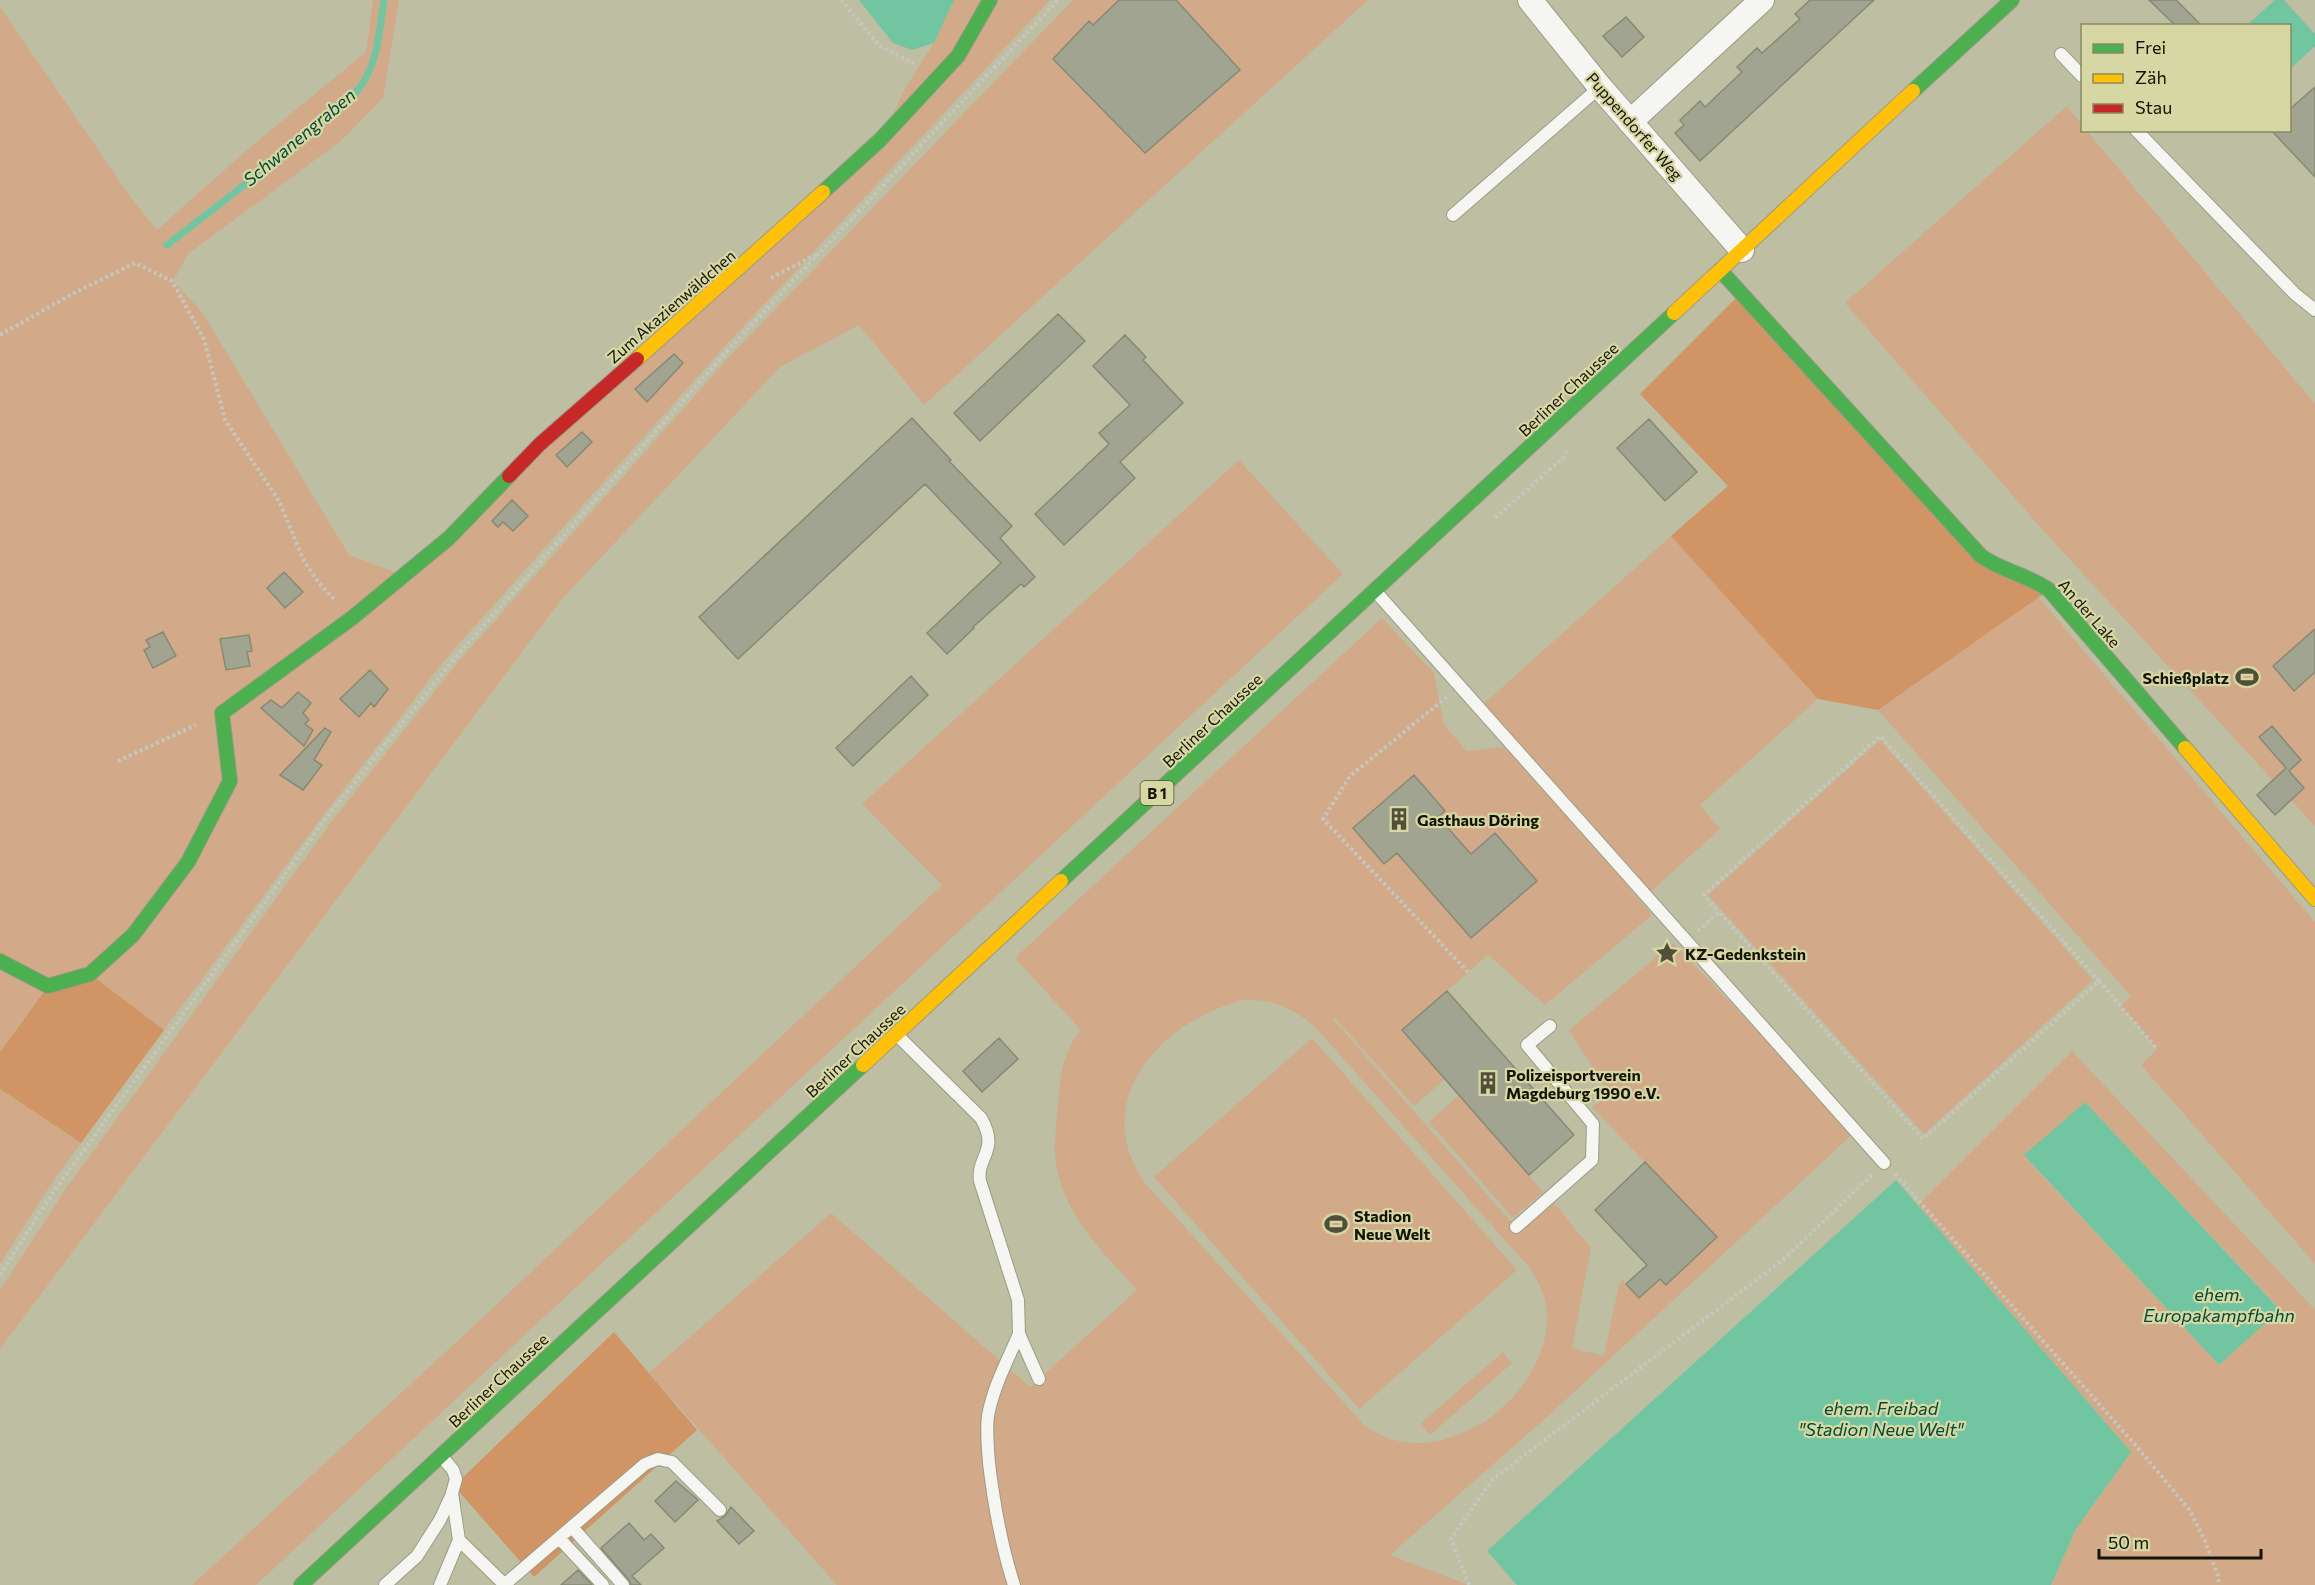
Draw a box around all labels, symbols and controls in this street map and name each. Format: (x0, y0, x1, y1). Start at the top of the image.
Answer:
legend (2081, 24, 2291, 132)
text: Frei (2135, 36, 2166, 58)
text: Zäh (2135, 66, 2167, 88)
street label: Puppendorfer Weg (1583, 68, 1687, 184)
water label: Schwanengraben (238, 84, 360, 190)
text: Stau (2135, 96, 2172, 118)
street label: Zum Akazienwäldchen (603, 245, 739, 367)
street label: Berliner Chaussee (1514, 338, 1622, 440)
street label: An der Lake (2055, 575, 2125, 651)
sports icon: Schießplatz (2234, 664, 2260, 690)
place label: Schießplatz (2142, 668, 2229, 687)
street label: Berliner Chaussee (1158, 669, 1266, 771)
road number: B 1 (1140, 781, 1174, 805)
building icon: Gasthaus Döring (1386, 806, 1412, 832)
place label: Gasthaus Döring (1417, 810, 1539, 829)
place icon: KZ-Gedenkstein (1654, 940, 1680, 966)
place label: KZ-Gedenkstein (1685, 944, 1806, 963)
street label: Berliner Chaussee (801, 999, 909, 1101)
place label: Polizeisportverein Magdeburg 1990 e.V. (1506, 1065, 1660, 1102)
building icon: Polizeisportverein Magdeburg 1990 e.V. (1475, 1070, 1501, 1096)
place label: Stadion Neue Welt (1354, 1206, 1430, 1243)
sports icon: Stadion Neue Welt (1323, 1211, 1349, 1237)
water label: ehem. Europakampfbahn (2143, 1283, 2295, 1326)
street label: Berliner Chaussee (444, 1329, 552, 1431)
water label: ehem. Freibad "Stadion Neue Welt" (1799, 1397, 1965, 1440)
scale bar (2099, 1522, 2261, 1560)
text: 50 m (2108, 1531, 2149, 1553)

